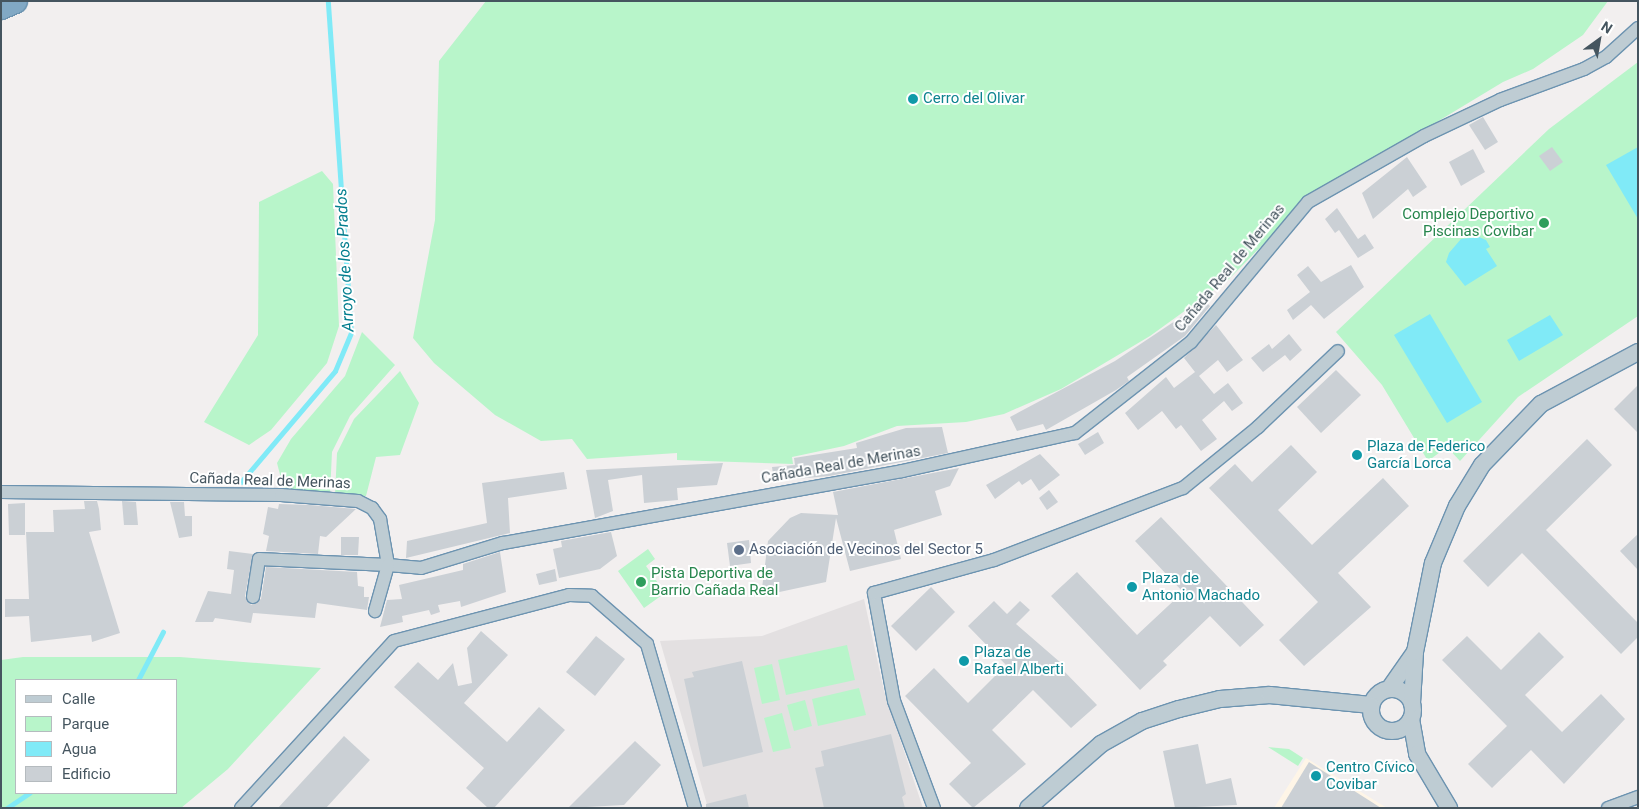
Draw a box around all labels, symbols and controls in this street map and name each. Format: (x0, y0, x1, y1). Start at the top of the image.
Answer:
north arrow (1574, 15, 1624, 65)
text: N (1599, 18, 1615, 37)
place label: Cerro del Olivar (923, 90, 1025, 108)
marker: Cerro del Olivar (907, 93, 919, 105)
water label: Arroyo de los Prados (332, 188, 358, 332)
street label: Cañada Real de Merinas (1171, 200, 1289, 336)
place label: Complejo Deportivo Piscinas Covibar (1402, 205, 1534, 240)
marker: Complejo Deportivo Piscinas Covibar (1538, 217, 1550, 229)
place label: Plaza de Federico García Lorca (1367, 437, 1485, 472)
street label: Cañada Real de Merinas (760, 442, 922, 488)
marker: Plaza de Federico García Lorca (1351, 449, 1363, 461)
street label: Cañada Real de Merinas (189, 469, 351, 493)
place label: Asociación de Vecinos del Sector 5 (749, 541, 983, 559)
marker: Asociación de Vecinos del Sector 5 (733, 544, 745, 556)
place label: Pista Deportiva de Barrio Cañada Real (651, 564, 778, 599)
place label: Plaza de Antonio Machado (1142, 569, 1260, 604)
marker: Pista Deportiva de Barrio Cañada Real (635, 576, 647, 588)
marker: Plaza de Antonio Machado (1126, 581, 1138, 593)
place label: Plaza de Rafael Alberti (974, 643, 1064, 678)
marker: Plaza de Rafael Alberti (958, 655, 970, 667)
legend (15, 679, 178, 794)
text: Calle (62, 690, 95, 708)
text: Parque (62, 715, 109, 733)
text: Agua (62, 740, 97, 758)
place label: Centro Cívico Covibar (1326, 758, 1415, 793)
text: Edificio (62, 765, 111, 783)
marker: Centro Cívico Covibar (1310, 770, 1322, 782)

